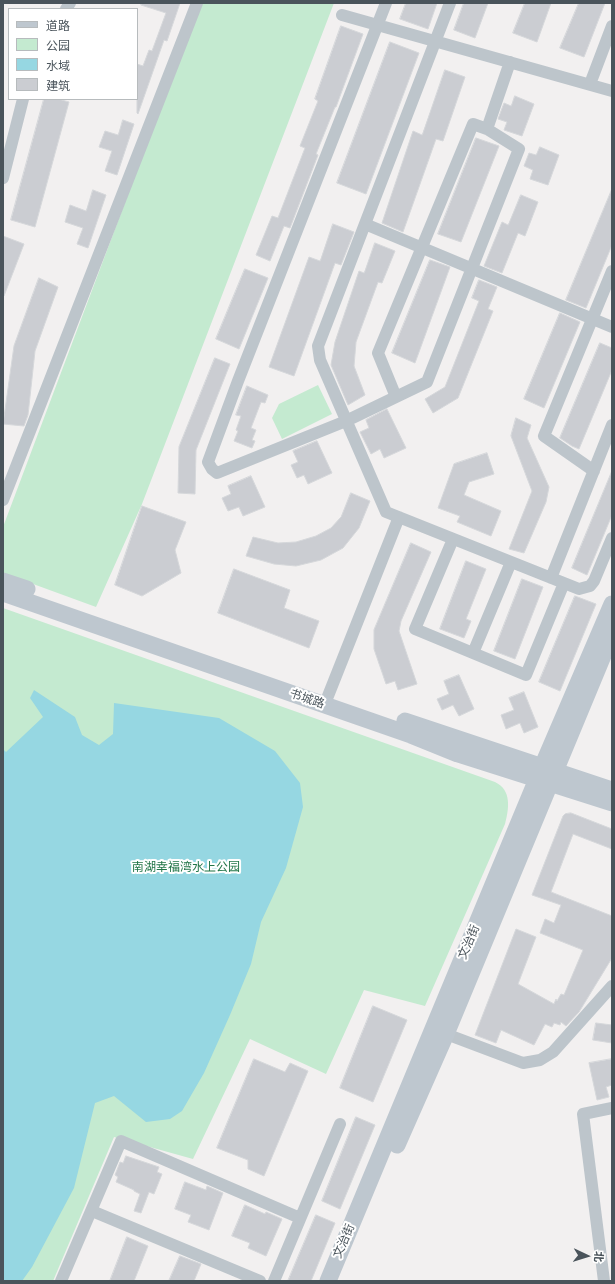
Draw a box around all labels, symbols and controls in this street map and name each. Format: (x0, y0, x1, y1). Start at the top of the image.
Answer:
legend (8, 8, 138, 100)
text: 道路 (46, 18, 70, 33)
text: 公园 (46, 38, 70, 53)
text: 水域 (46, 58, 70, 73)
text: 建筑 (46, 78, 70, 93)
street label: 书城路 (288, 686, 326, 712)
park label: 南湖幸福湾水上公园 (132, 860, 240, 874)
street label: 文治街 (455, 923, 483, 961)
street label: 文治街 (330, 1222, 358, 1260)
north arrow (567, 1236, 607, 1276)
text: 北 (592, 1251, 606, 1263)

